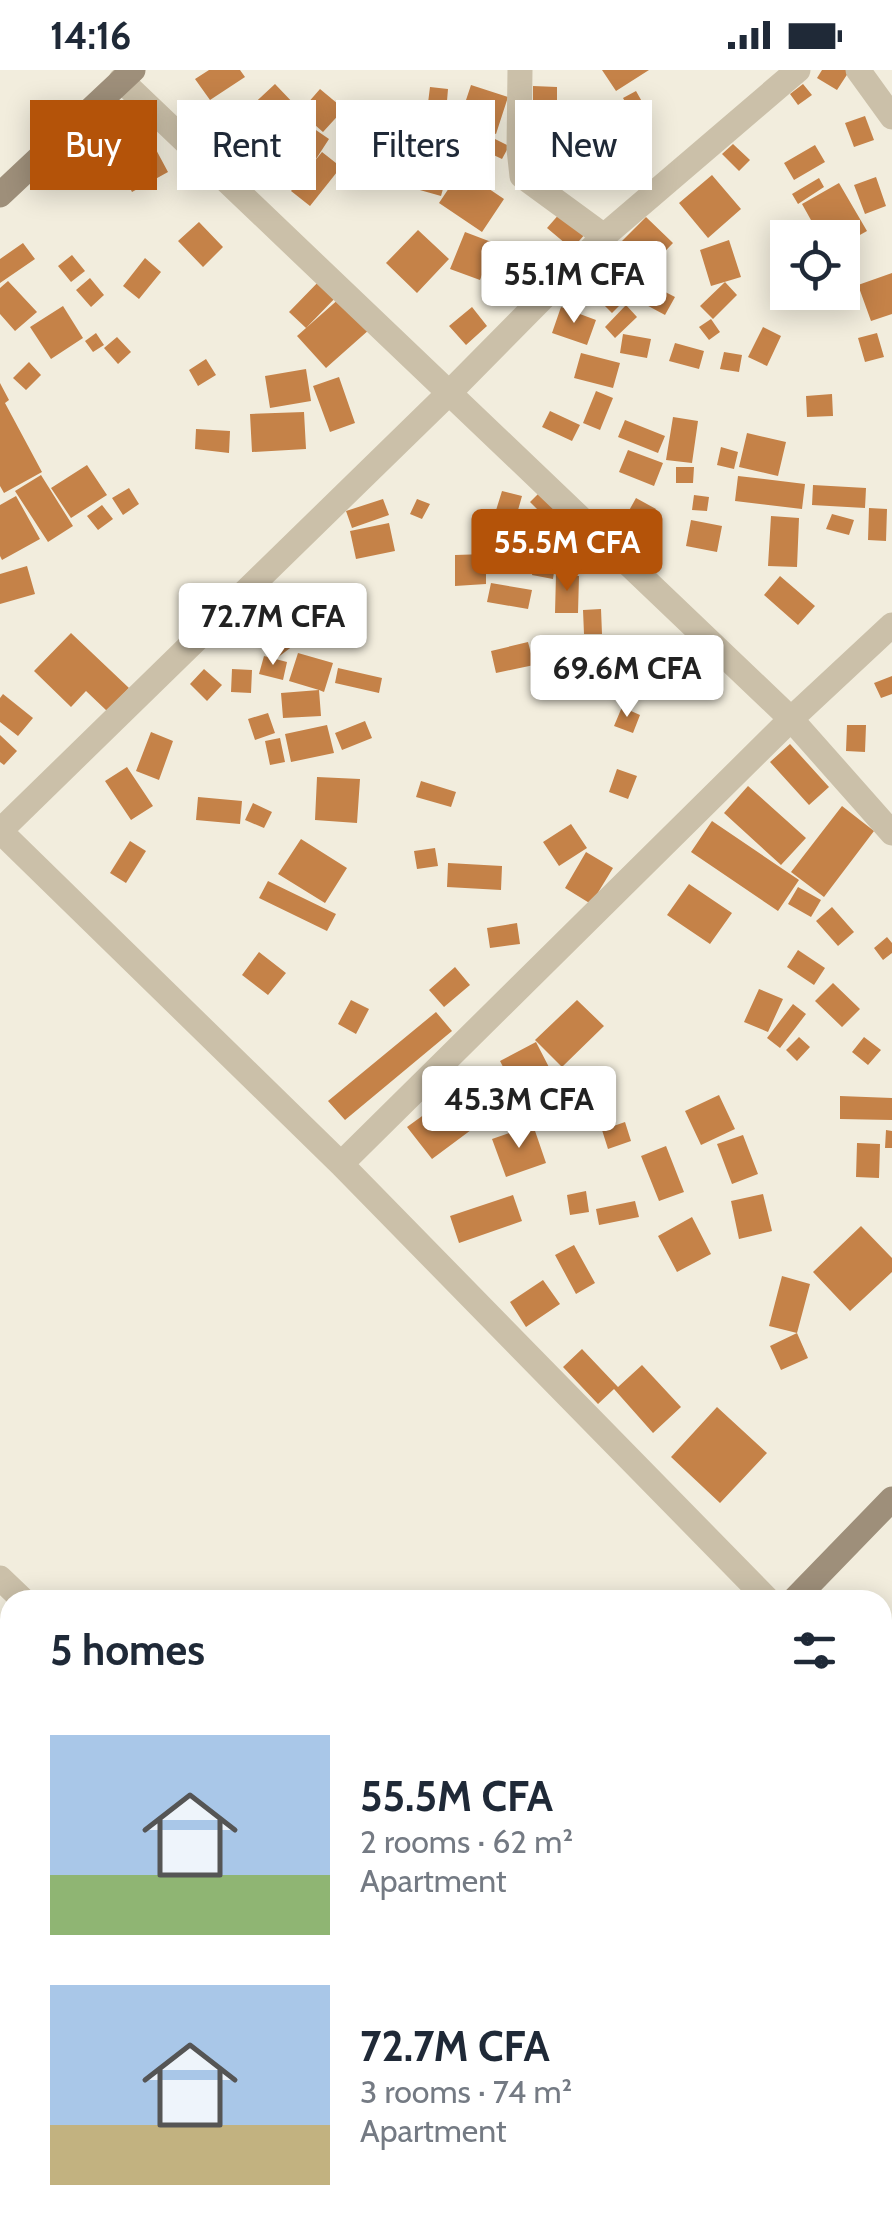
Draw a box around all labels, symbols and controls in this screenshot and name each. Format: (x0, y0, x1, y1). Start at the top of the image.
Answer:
text: 14:16 (50, 12, 131, 59)
chip: Buy (30, 100, 157, 190)
chip: Rent (177, 100, 316, 190)
chip: Filters (336, 100, 495, 190)
chip: New (515, 100, 652, 190)
map controls (770, 220, 860, 310)
button: locate (770, 220, 860, 310)
pin: 55.1M CFA (460, 241, 688, 326)
text: 55.1M CFA (503, 254, 645, 293)
pin: 55.5M CFA (453, 509, 681, 594)
text: 55.5M CFA (493, 522, 641, 561)
pin: 72.7M CFA (159, 583, 387, 668)
text: 72.7M CFA (201, 596, 345, 635)
pin: 69.6M CFA (513, 635, 741, 720)
text: 69.6M CFA (553, 648, 701, 687)
pin: 45.3M CFA (405, 1066, 633, 1151)
text: 45.3M CFA (444, 1079, 594, 1118)
icon: filters (787, 1623, 842, 1678)
text: 5 homes (50, 1624, 205, 1676)
text: 55.5M CFA (360, 1770, 553, 1822)
icon: home (130, 1775, 250, 1895)
text: 2 rooms · 62 m² (360, 1822, 573, 1861)
text: Apartment (360, 1861, 507, 1900)
text: 72.7M CFA (360, 2020, 550, 2072)
icon: home (130, 2025, 250, 2145)
text: 3 rooms · 74 m² (360, 2072, 572, 2111)
text: Apartment (360, 2111, 507, 2150)

